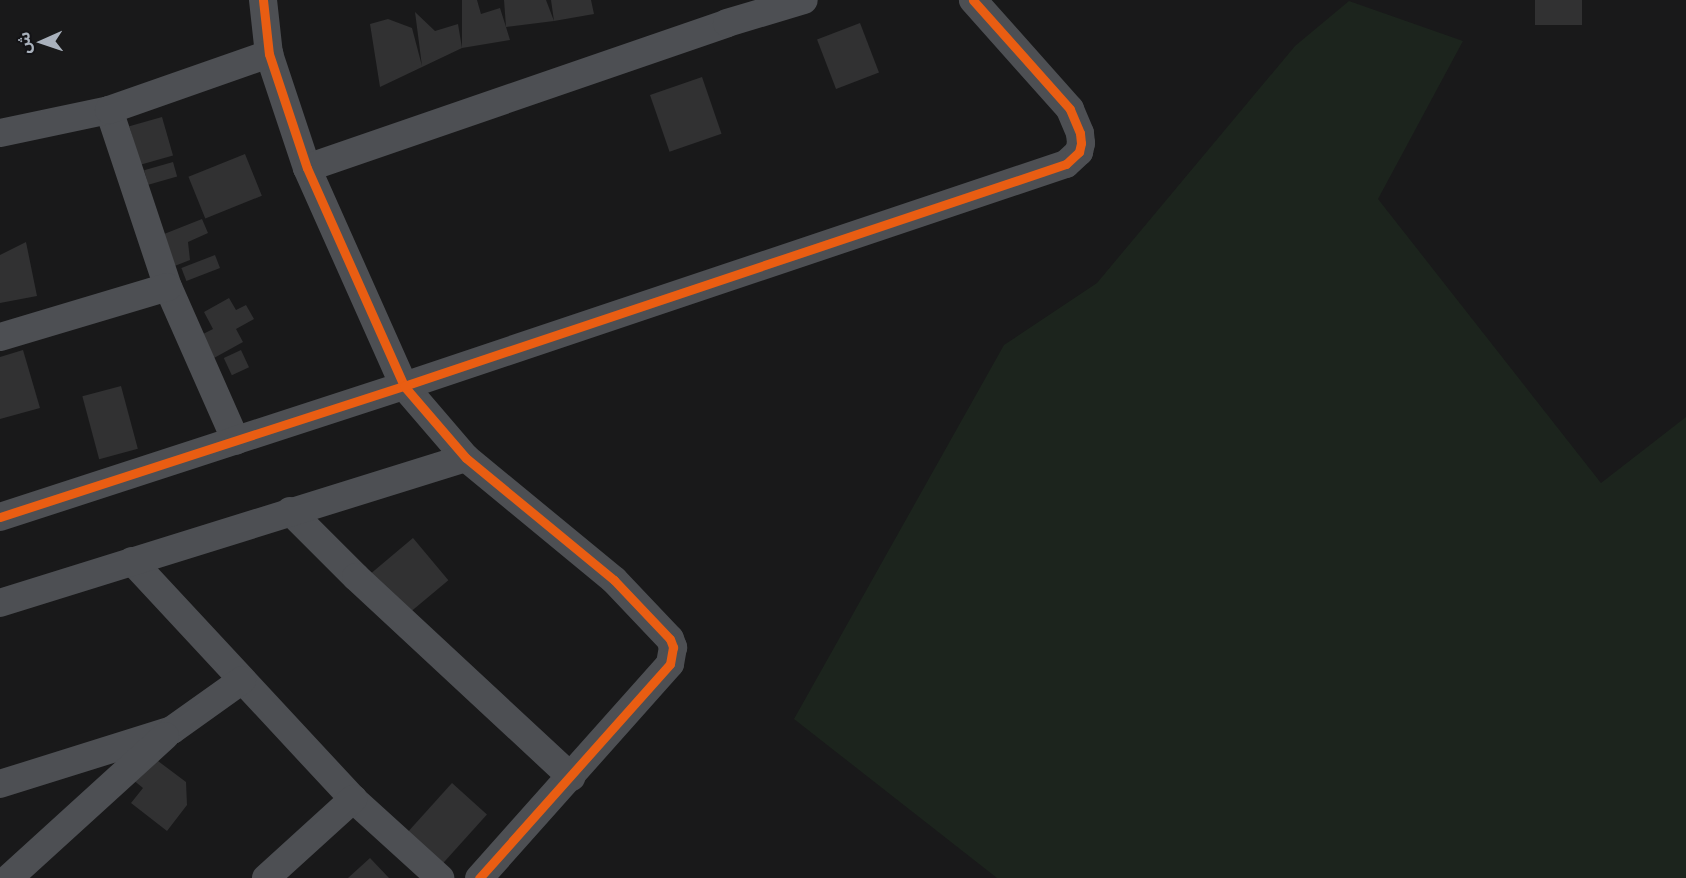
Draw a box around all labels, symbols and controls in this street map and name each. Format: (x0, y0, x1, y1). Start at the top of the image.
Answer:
north arrow (12, 12, 72, 72)
text: ش (13, 32, 34, 54)

